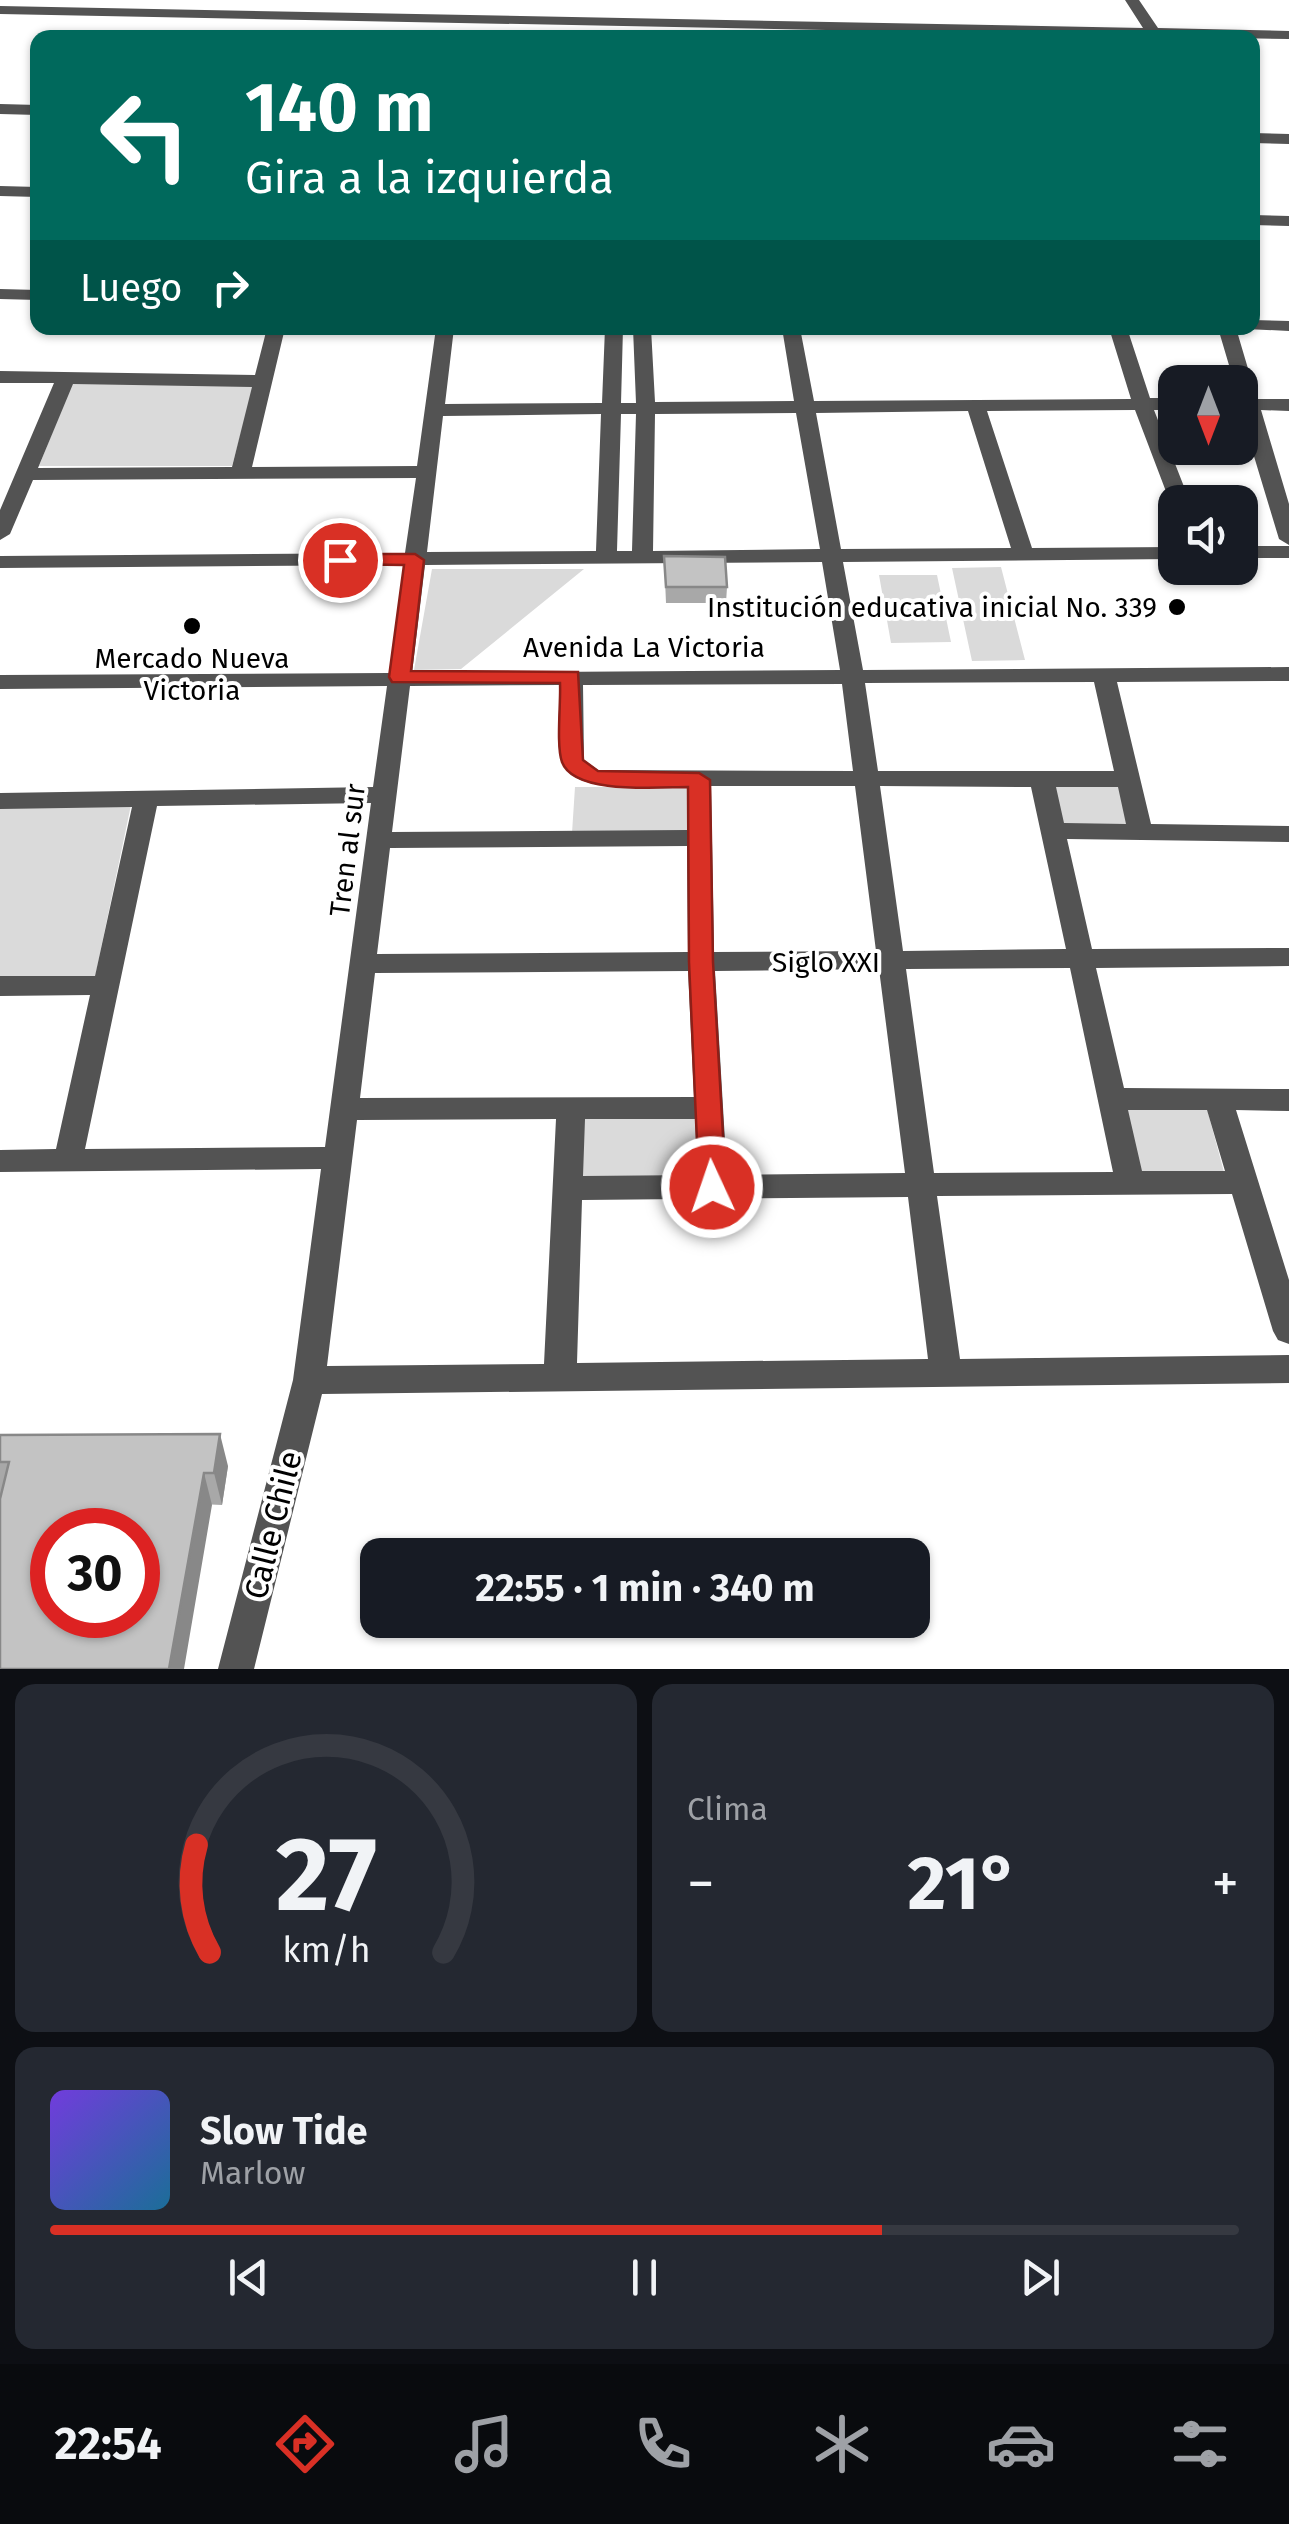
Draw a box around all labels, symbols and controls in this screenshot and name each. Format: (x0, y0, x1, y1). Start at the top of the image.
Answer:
text: 140 m (245, 66, 434, 150)
icon: left (80, 70, 210, 200)
text: Gira a la izquierda (245, 151, 614, 205)
icon: right (203, 260, 258, 315)
text: Luego (80, 265, 183, 311)
north arrow (1158, 365, 1258, 465)
map controls (1158, 365, 1258, 585)
button: sound (1158, 485, 1258, 585)
pin (298, 518, 383, 603)
icon: arrive (313, 533, 368, 588)
place label: Institución educativa inicial No. 339 (707, 591, 1157, 624)
marker: Institución educativa inicial No. 339 (1166, 596, 1188, 618)
marker: Mercado Nueva Victoria (181, 615, 203, 637)
street label: Avenida La Victoria (523, 631, 765, 664)
place label: Mercado Nueva Victoria (95, 642, 290, 707)
street label: Tren al sur (323, 782, 372, 918)
street label: Siglo XXI (772, 946, 880, 979)
position arrow (660, 1135, 764, 1239)
street label: Calle Chile (236, 1447, 310, 1603)
speed limit sign: 30 (30, 1508, 160, 1638)
text: 22:55 · 1 min · 340 m (475, 1565, 815, 1611)
text: Clima (687, 1790, 768, 1828)
text: 27 (275, 1813, 377, 1938)
text: 21° (908, 1839, 1019, 1929)
text: − (687, 1851, 715, 1917)
text: + (1212, 1851, 1239, 1917)
text: km/h (282, 1929, 370, 1971)
text: Slow Tide (200, 2108, 368, 2154)
text: Marlow (200, 2154, 306, 2192)
icon: previous (221, 2250, 276, 2305)
icon: pause (617, 2250, 672, 2305)
icon: next (1013, 2250, 1068, 2305)
icon: directions (270, 2409, 340, 2479)
icon: music (449, 2409, 519, 2479)
icon: phone (628, 2409, 698, 2479)
icon: climate (807, 2409, 877, 2479)
icon: car (986, 2409, 1056, 2479)
icon: filters (1165, 2409, 1235, 2479)
text: 22:54 (54, 2417, 162, 2471)

